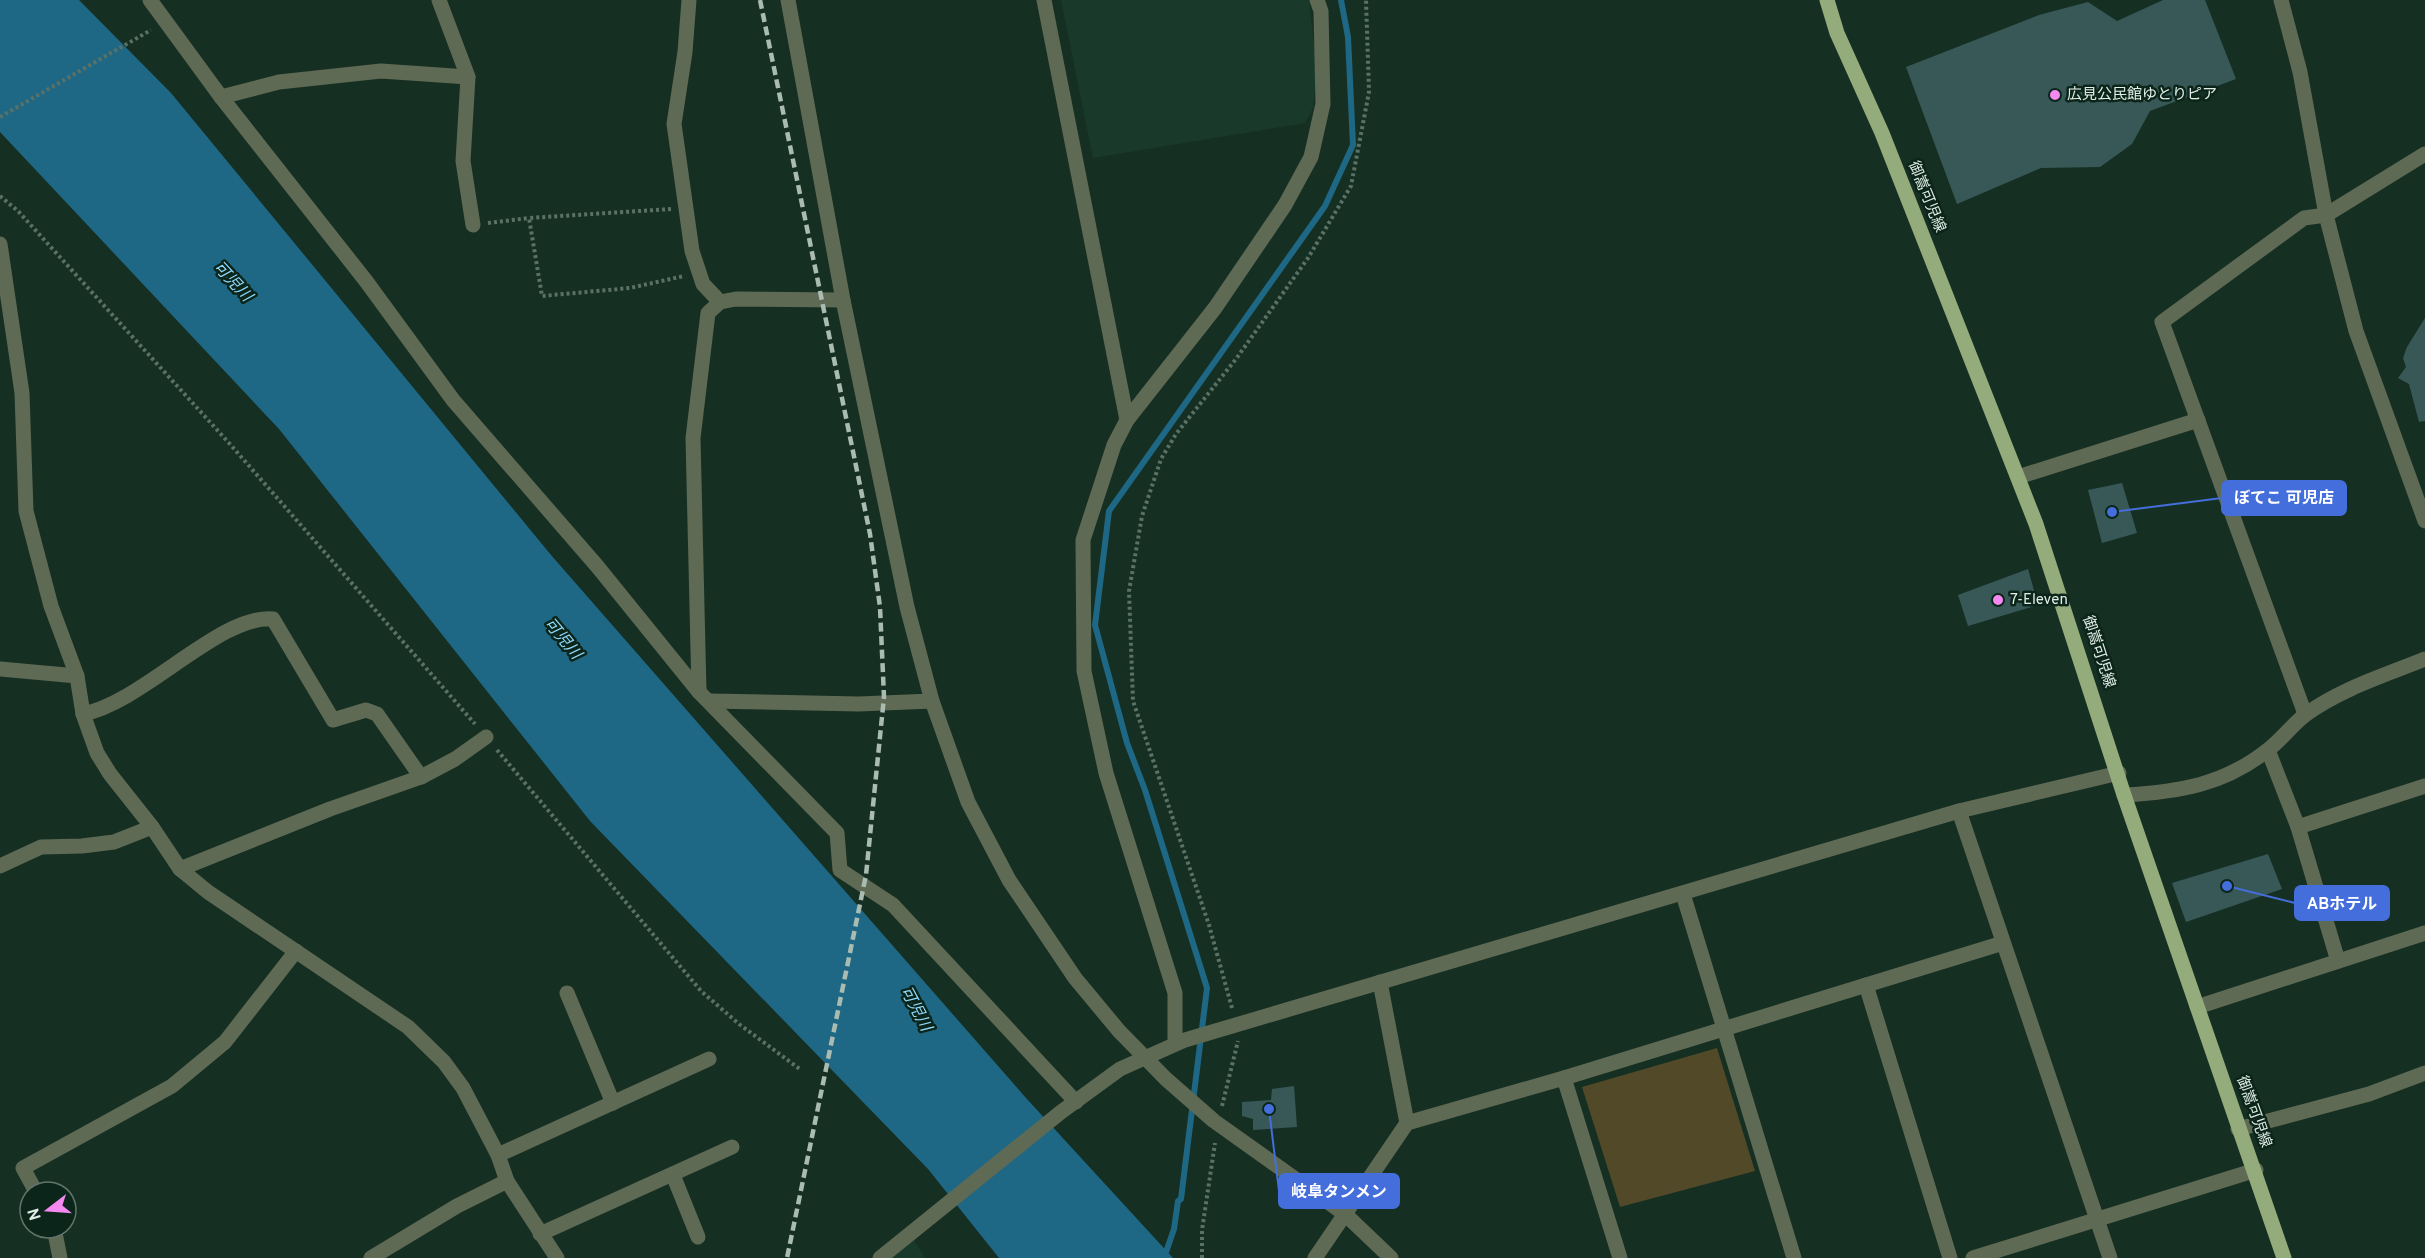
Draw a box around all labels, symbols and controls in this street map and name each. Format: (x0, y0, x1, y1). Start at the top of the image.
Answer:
place label: 広見公民館ゆとりピア (2067, 86, 2217, 105)
marker: 広見公民館ゆとりピア (2048, 88, 2062, 102)
street label: 御嵩可児線 (1903, 159, 1949, 235)
water label: 可児川 (208, 258, 257, 308)
callout: ぼてこ 可児店 (2222, 481, 2346, 515)
text: ぼてこ 可児店 (2234, 489, 2334, 509)
place label: 7-Eleven (2010, 591, 2068, 610)
marker: 7-Eleven (1991, 593, 2005, 607)
street label: 御嵩可児線 (2077, 613, 2119, 691)
water label: 可児川 (539, 614, 586, 665)
callout: ABホテル (2295, 886, 2389, 920)
text: ABホテル (2307, 895, 2377, 915)
water label: 可児川 (895, 983, 936, 1037)
street label: 御嵩可児線 (2231, 1074, 2275, 1150)
callout: 岐阜タンメン (1279, 1174, 1399, 1208)
north arrow (18, 1180, 78, 1240)
text: 岐阜タンメン (1291, 1182, 1387, 1203)
text: N (24, 1205, 47, 1222)

